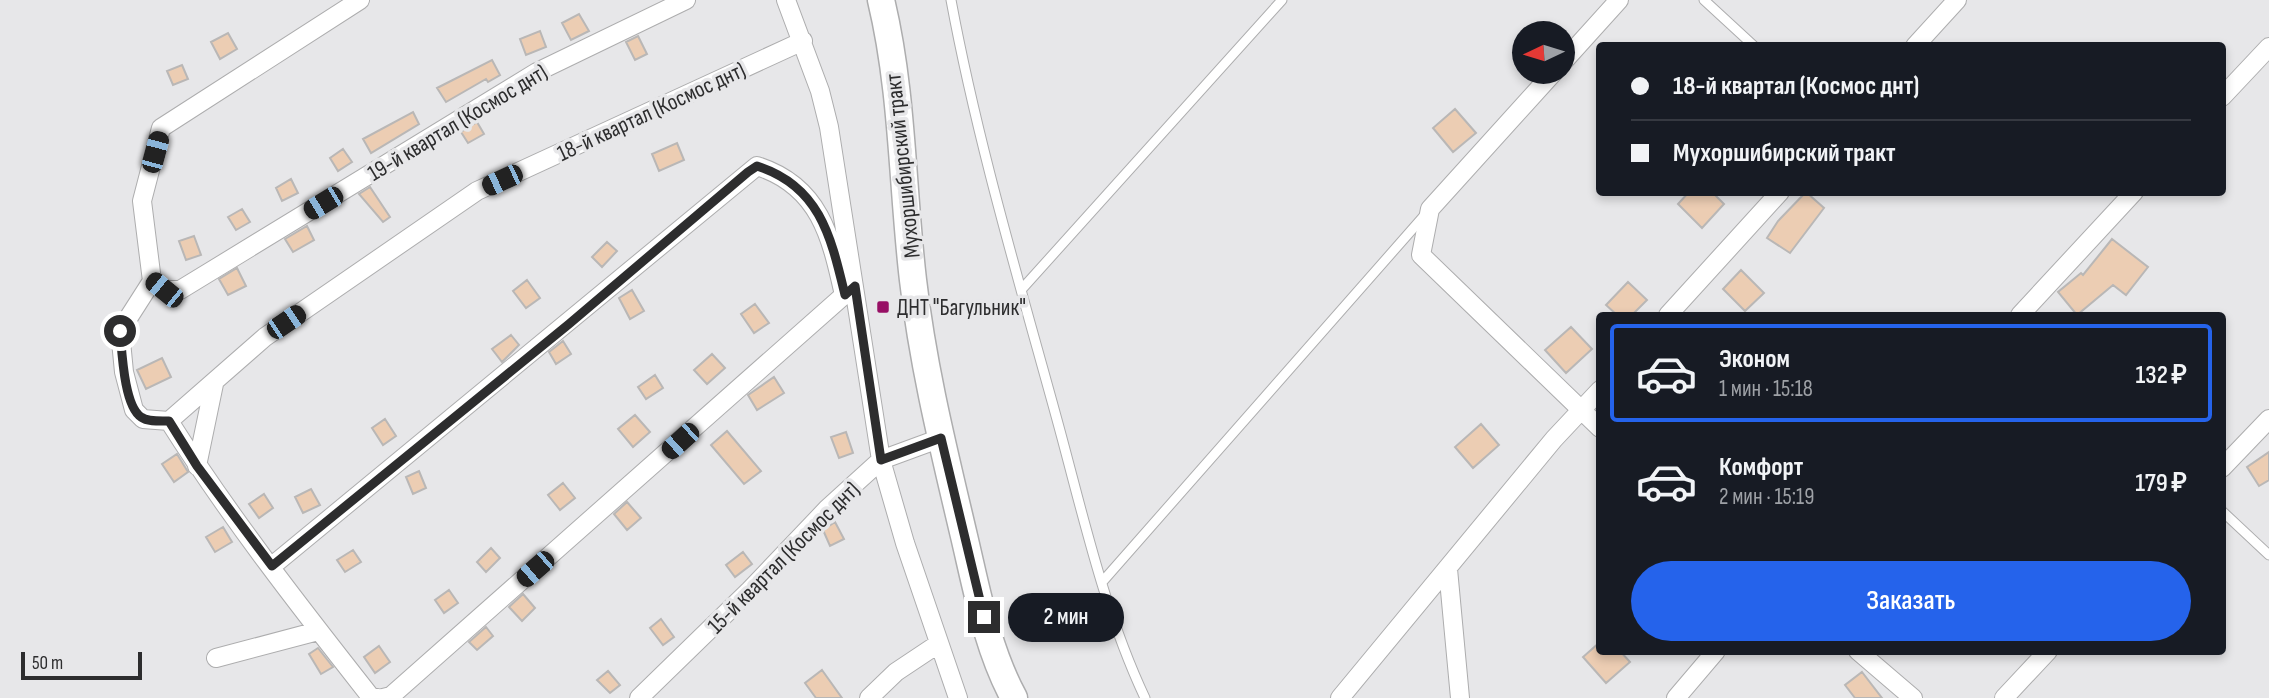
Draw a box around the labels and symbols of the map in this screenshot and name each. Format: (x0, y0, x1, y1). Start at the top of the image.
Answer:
north arrow (1512, 21, 1575, 84)
street label: 18-й квартал (Космос днт) (553, 56, 750, 168)
street label: 19-й квартал (Космос днт) (363, 58, 552, 188)
street label: Мухоршибирский тракт (879, 72, 927, 260)
car (140, 129, 171, 175)
car (479, 162, 526, 198)
car (300, 183, 347, 223)
car (142, 269, 187, 311)
place label: ДНТ "Багульник" (897, 294, 1026, 322)
marker: ДНТ "Багульник" (875, 299, 891, 315)
car (263, 302, 310, 342)
route start (104, 315, 136, 347)
car (658, 419, 703, 463)
street label: 15-й квартал (Космос днт) (702, 476, 866, 640)
car (513, 547, 558, 591)
callout: 2 мин (1009, 592, 1124, 642)
route end (968, 601, 1000, 633)
scale bar (21, 649, 142, 681)

